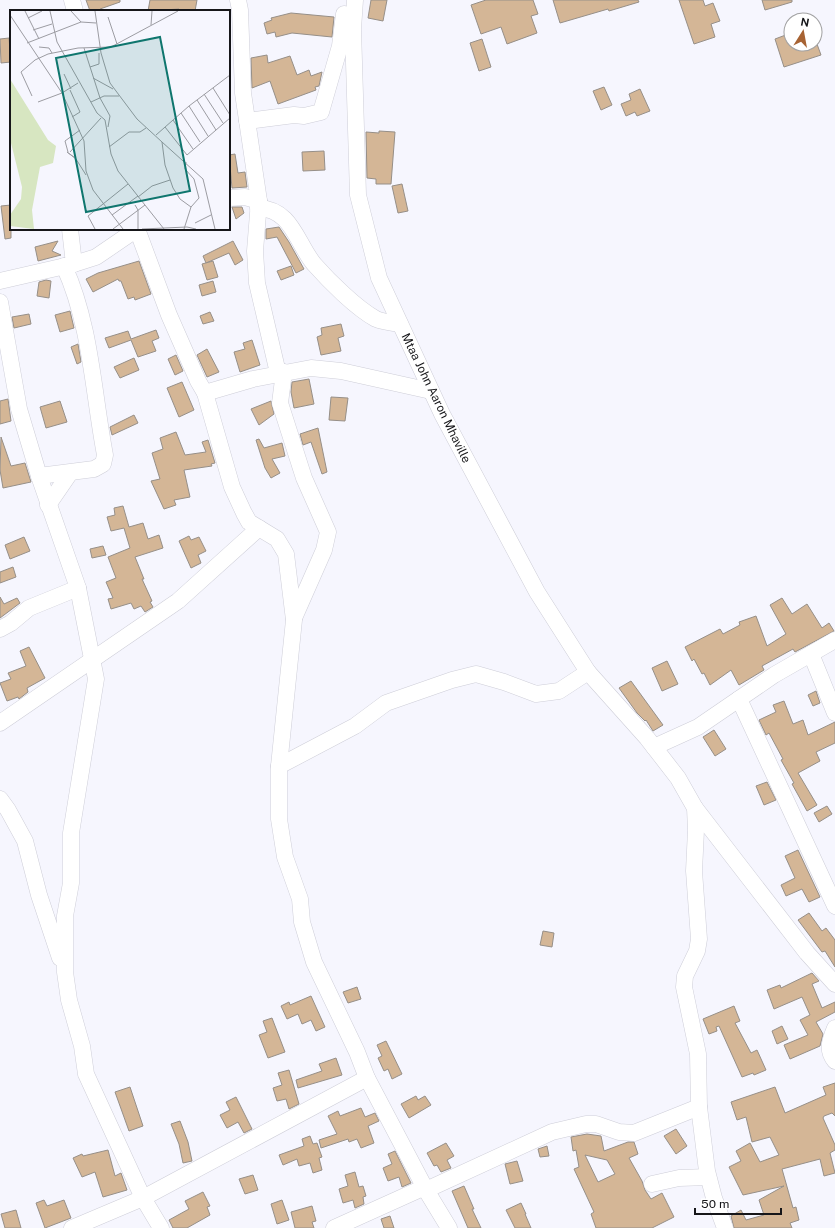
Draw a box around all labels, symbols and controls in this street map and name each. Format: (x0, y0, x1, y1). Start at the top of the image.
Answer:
inset map (10, 10, 230, 230)
north arrow (783, 12, 823, 52)
text: N (800, 15, 810, 29)
street label: Mtaa John Aaron Mhaville (398, 331, 474, 465)
scale bar (695, 1190, 781, 1216)
text: 50 m (701, 1197, 729, 1211)

